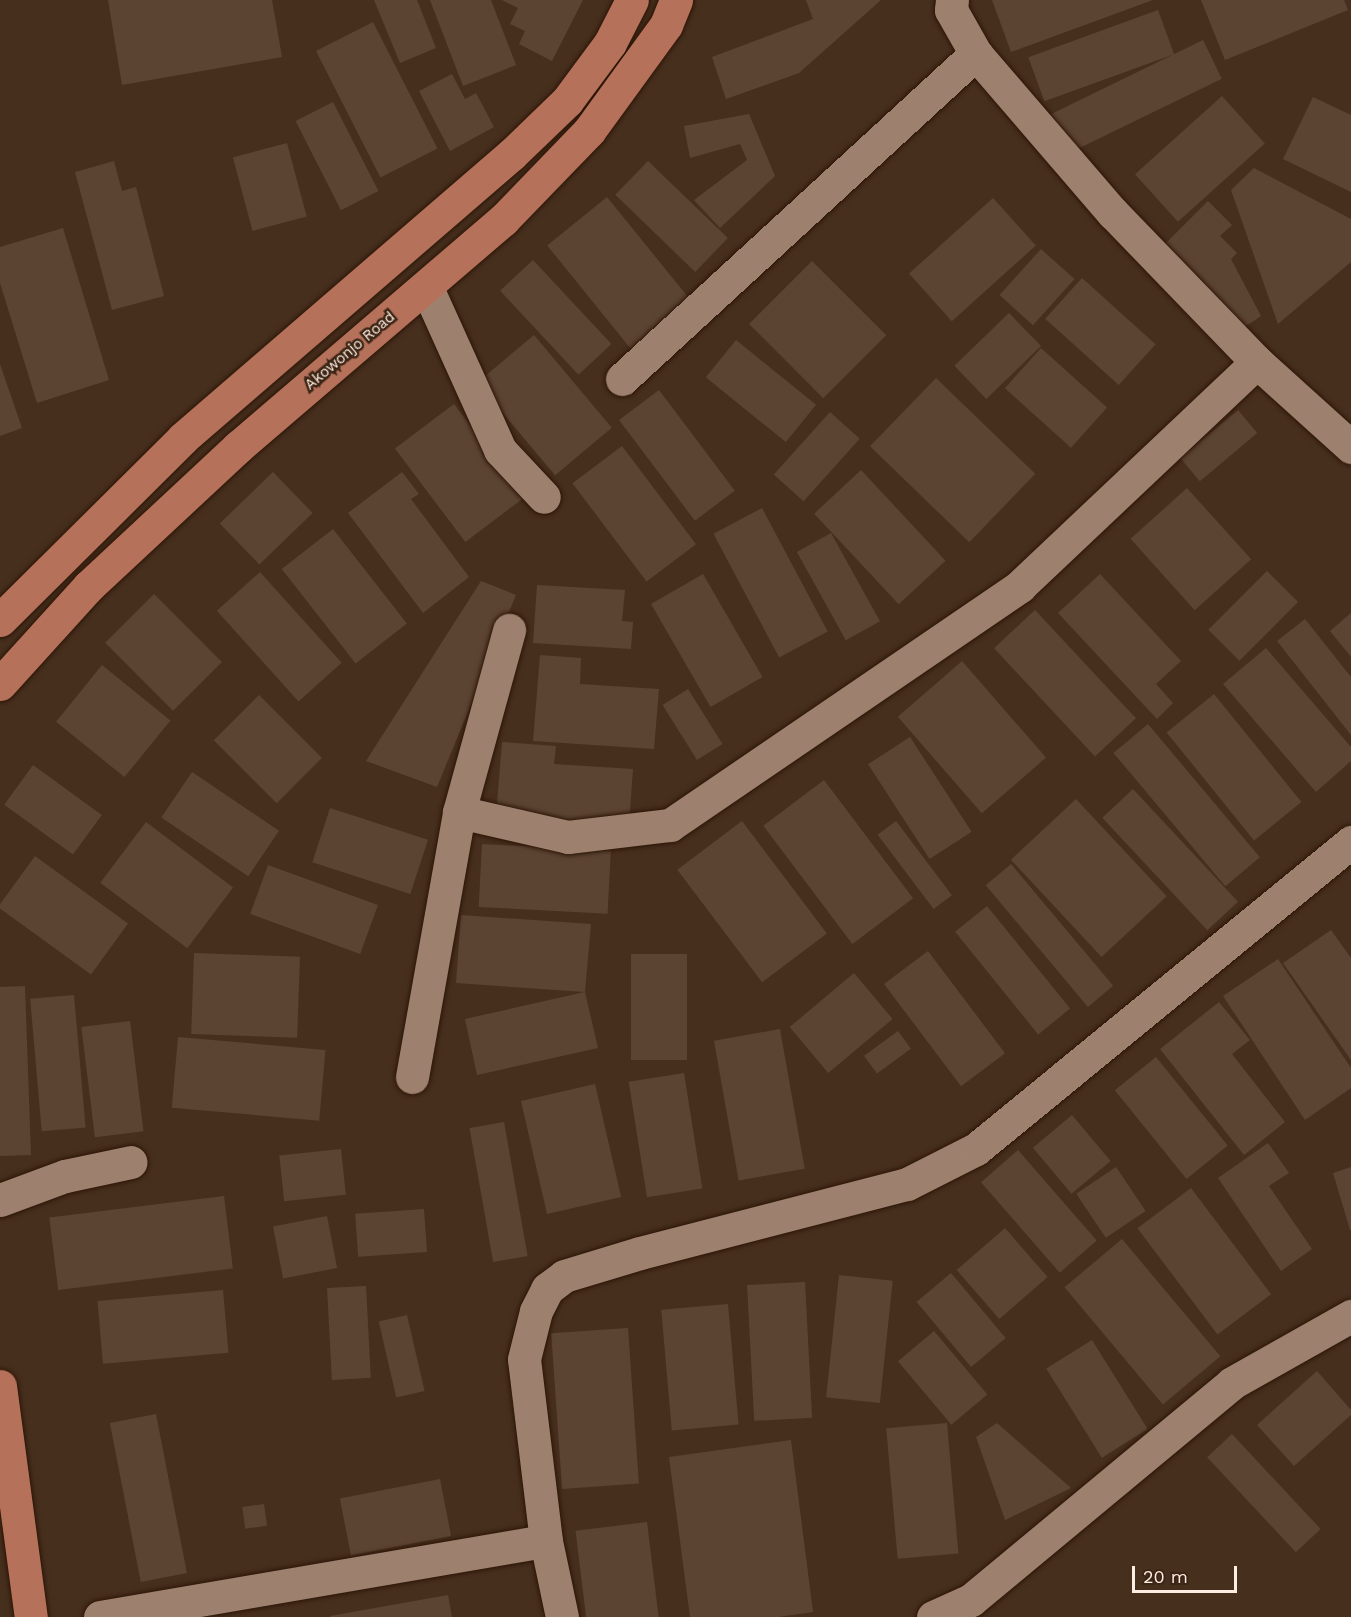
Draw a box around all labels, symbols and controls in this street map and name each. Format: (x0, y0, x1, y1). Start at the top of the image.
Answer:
street label: Akowonjo Road (301, 308, 399, 394)
scale bar (1135, 1554, 1240, 1592)
text: 20 m (1143, 1566, 1188, 1587)

